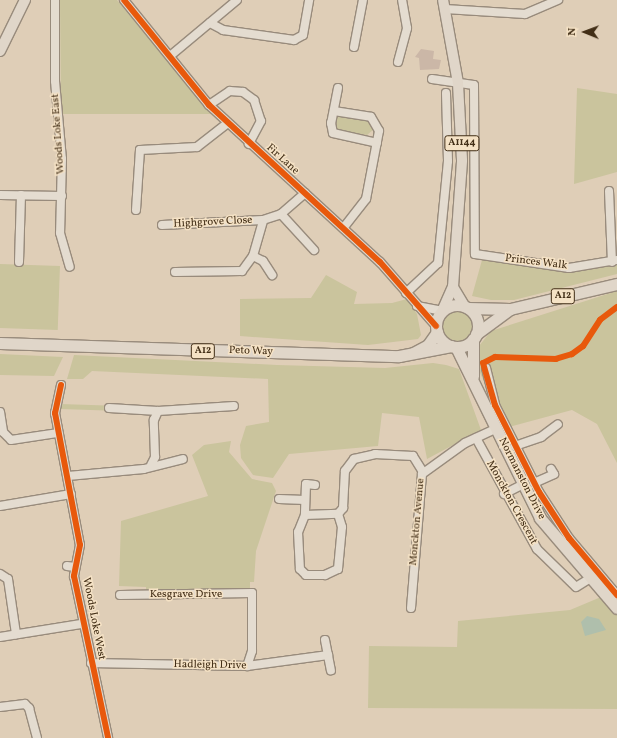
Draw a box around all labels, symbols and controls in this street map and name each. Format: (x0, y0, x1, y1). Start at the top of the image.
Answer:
north arrow (565, 12, 605, 52)
text: N (565, 28, 580, 36)
street label: Woods Loke East (50, 93, 68, 175)
road number: A1144 (444, 135, 480, 151)
street label: Fir Lane (263, 142, 301, 178)
street label: Highgrove Close (173, 214, 253, 232)
street label: Princes Walk (504, 253, 568, 273)
road number: A12 (550, 288, 576, 304)
road number: A12 (190, 343, 216, 359)
street label: Peto Way (229, 345, 273, 359)
street label: Normanston Drive (495, 436, 547, 522)
street label: Monckton Crescent (483, 459, 539, 547)
street label: Monckton Avenue (408, 478, 428, 566)
street label: Woods Loke West (79, 576, 107, 662)
street label: Kesgrave Drive (150, 588, 222, 602)
street label: Hadleigh Drive (173, 659, 247, 673)

